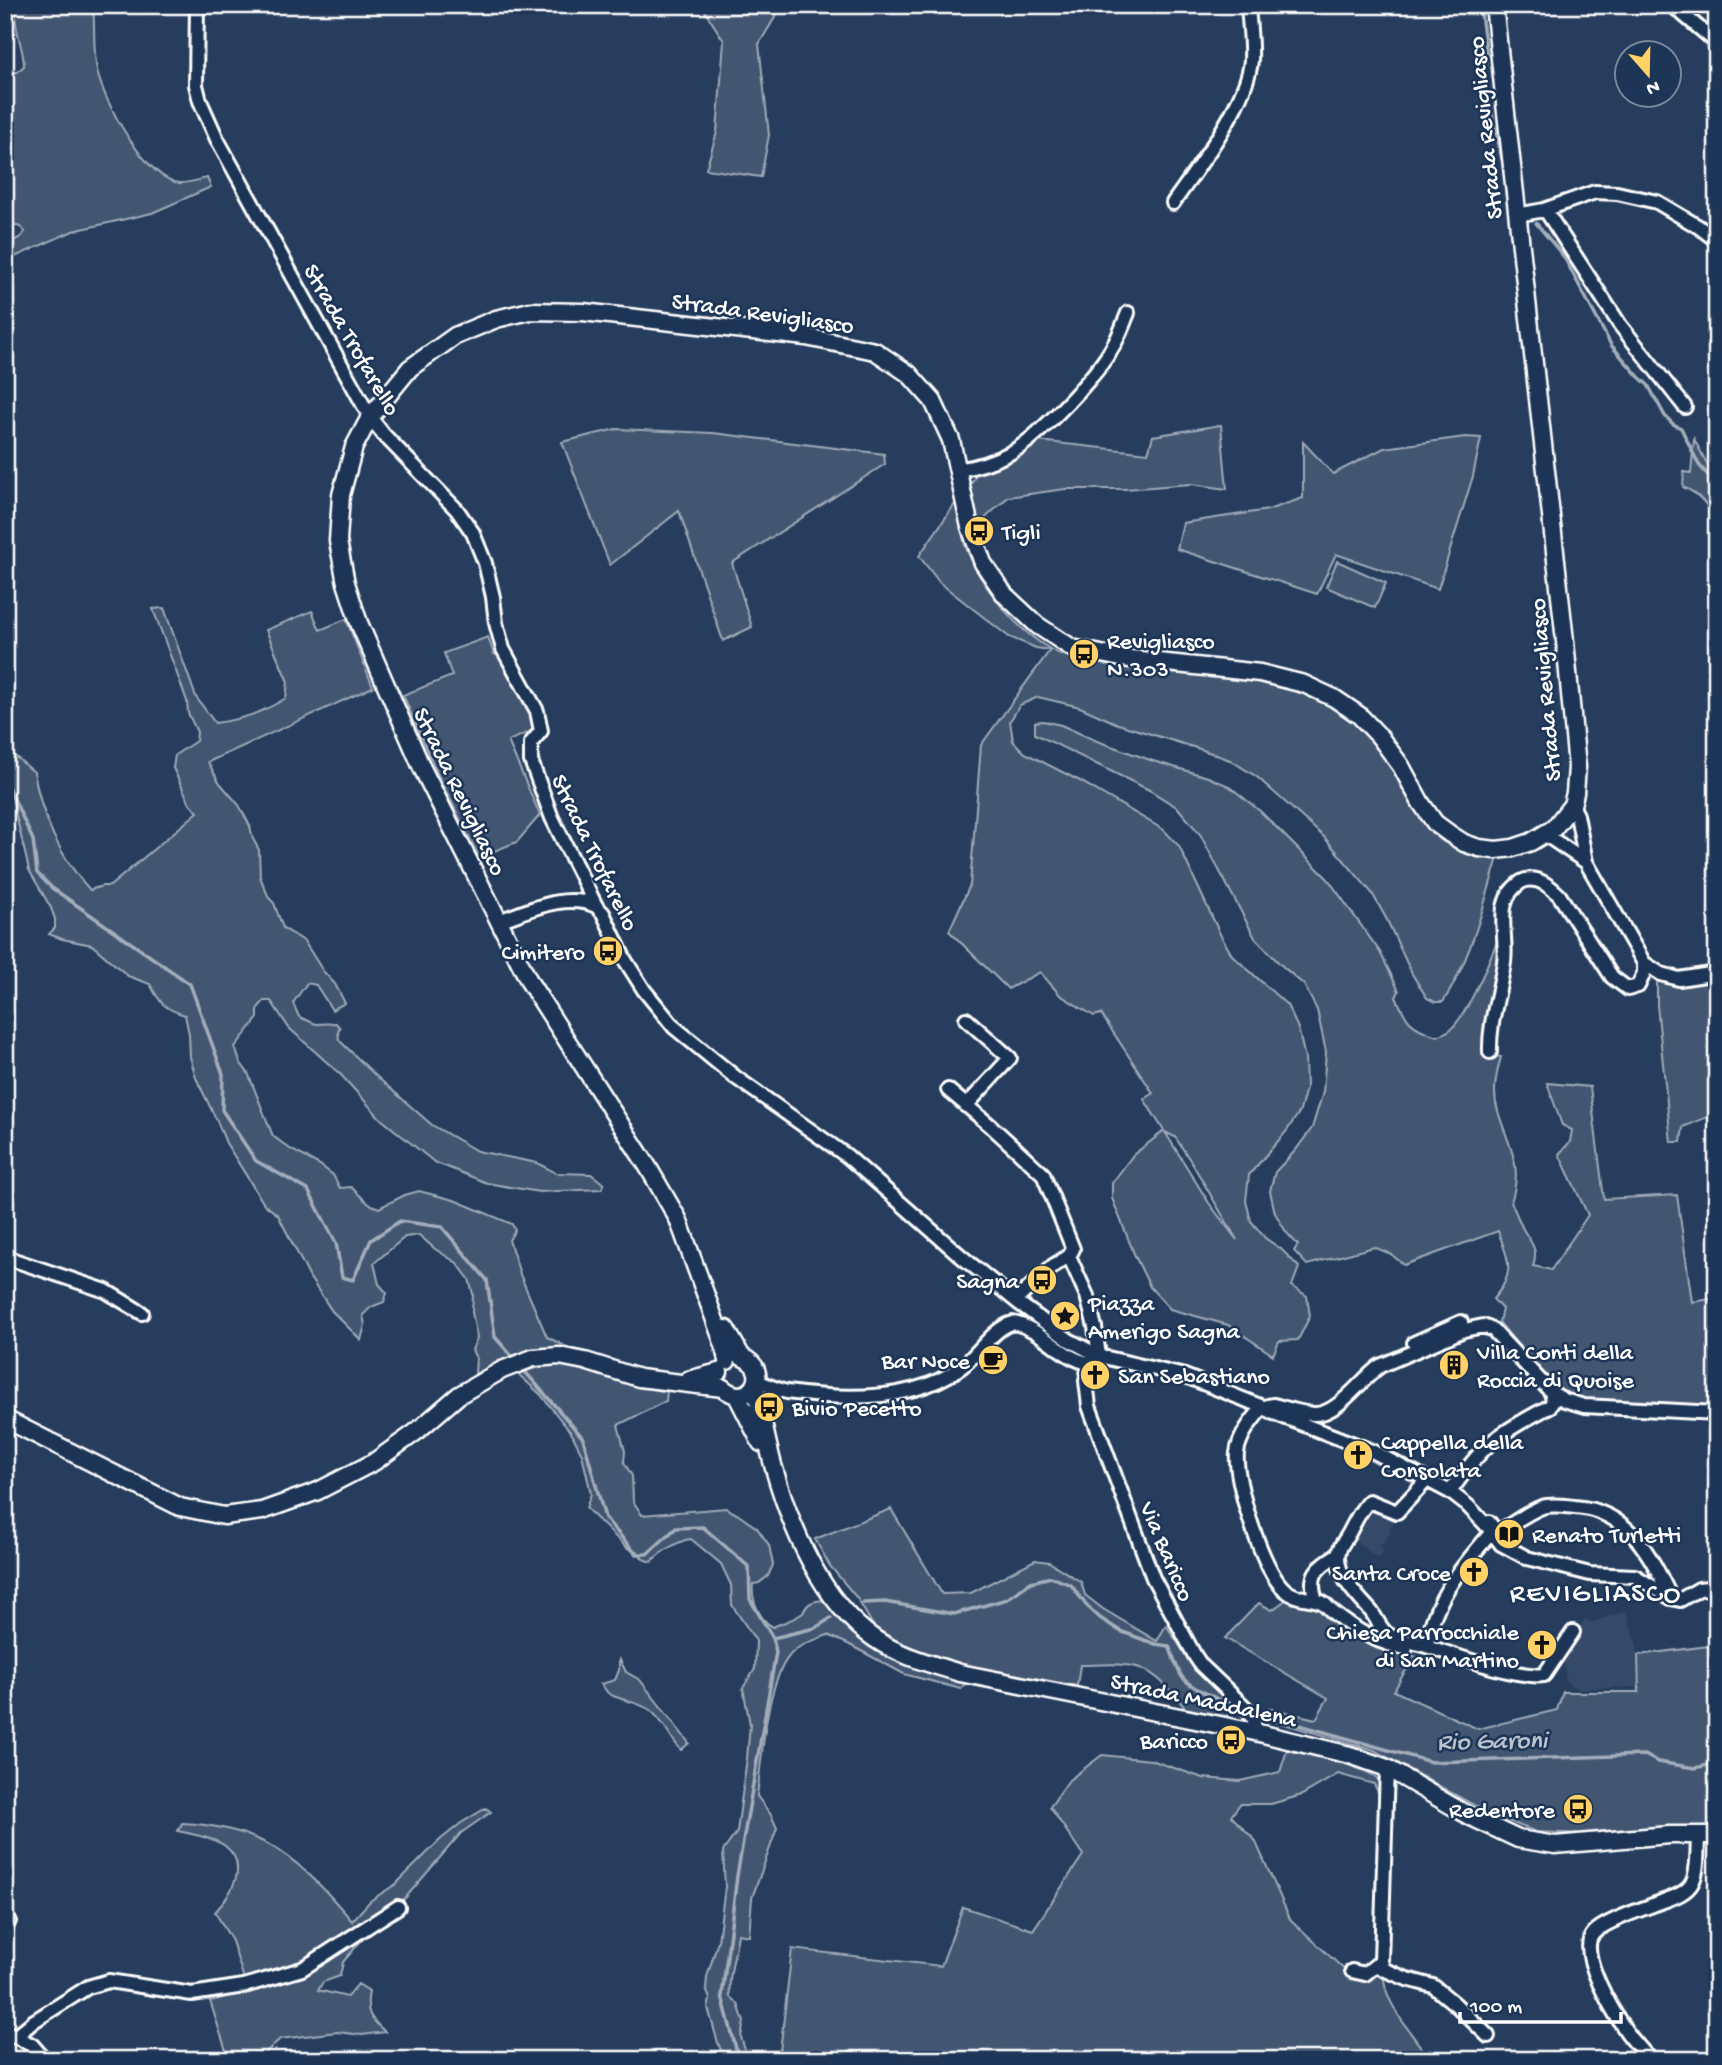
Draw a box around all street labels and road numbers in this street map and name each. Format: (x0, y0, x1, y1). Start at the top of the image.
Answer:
street label: Strada Revigliasco (1463, 35, 1511, 220)
street label: Strada Trofarello (295, 260, 405, 422)
street label: Strada Revigliasco (670, 288, 855, 343)
street label: Strada Revigliasco (1525, 597, 1570, 782)
street label: Strada Revigliasco (405, 704, 511, 881)
street label: Strada Trofarello (542, 771, 643, 937)
street label: Via Baricco (1130, 1497, 1199, 1607)
street label: Strada Maddalena (1108, 1669, 1300, 1736)

